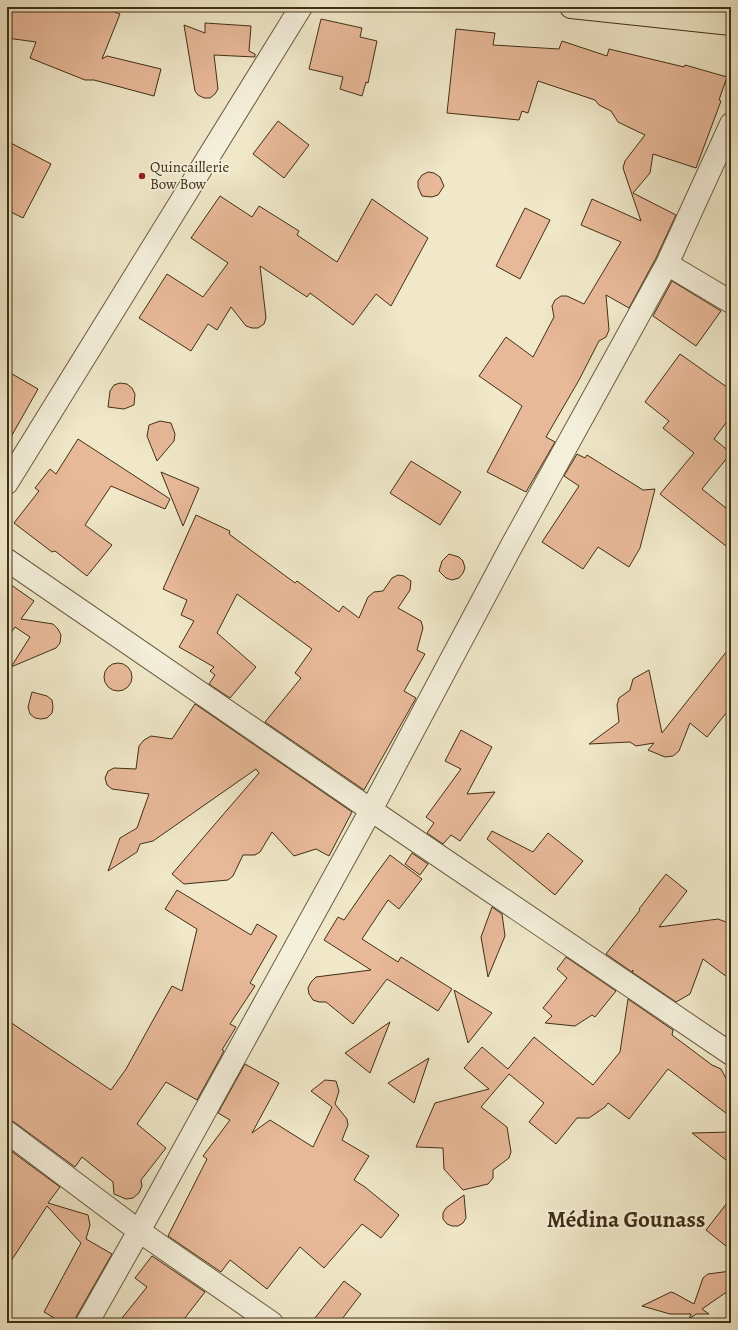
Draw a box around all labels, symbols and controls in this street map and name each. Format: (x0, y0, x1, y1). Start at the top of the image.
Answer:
place label: Quincaillerie Bow Bow (150, 157, 229, 194)
marker: Quincaillerie Bow Bow (137, 171, 147, 181)
district label: Médina Gounass (547, 1204, 705, 1235)

